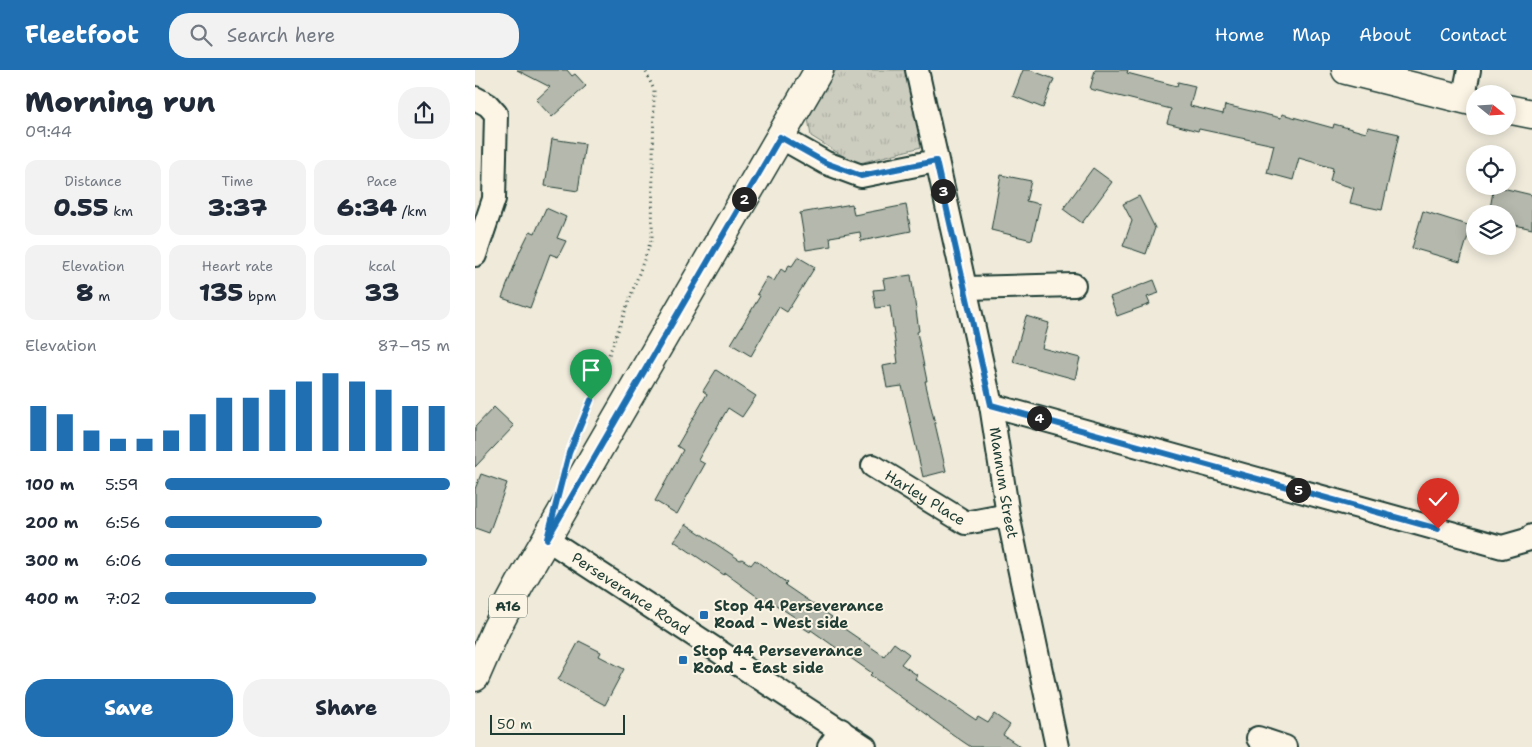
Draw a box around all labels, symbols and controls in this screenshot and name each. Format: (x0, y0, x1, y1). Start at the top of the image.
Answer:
search box (169, 13, 519, 58)
text: Fleetfoot (25, 19, 139, 51)
icon: search (187, 21, 215, 49)
text: Search here (227, 23, 335, 48)
text: Home (1215, 23, 1264, 47)
text: Map (1292, 23, 1331, 47)
text: About (1359, 23, 1412, 47)
text: Contact (1440, 23, 1507, 47)
text: Morning run (25, 83, 215, 121)
north arrow (1466, 85, 1516, 135)
map controls (1466, 85, 1516, 255)
button: share (398, 87, 450, 139)
text: 09:44 (25, 121, 72, 142)
button: locate (1466, 145, 1516, 195)
text: Distance (64, 172, 122, 190)
text: Time (221, 172, 254, 190)
text: Pace (366, 172, 397, 190)
pin: 3 (931, 178, 955, 204)
text: 3 (939, 182, 948, 200)
pin: 2 (731, 186, 757, 212)
text: 0.55 (53, 190, 108, 224)
text: 3:37 (208, 190, 267, 224)
text: 6:34 (337, 190, 397, 224)
text: 2 (740, 190, 749, 208)
text: km (108, 202, 133, 220)
text: /km (397, 202, 427, 220)
button: layers (1466, 205, 1516, 255)
text: Elevation (62, 257, 125, 275)
text: Heart rate (202, 257, 273, 275)
text: kcal (368, 257, 395, 275)
text: 8 (76, 275, 94, 309)
text: 135 (199, 275, 243, 309)
text: 33 (364, 275, 399, 309)
text: m (94, 287, 110, 305)
text: bpm (243, 287, 276, 305)
text: Elevation (25, 335, 97, 356)
text: 87–95 m (377, 335, 450, 356)
pin (570, 349, 612, 400)
icon: arrive (577, 356, 605, 384)
pin: 4 (1027, 406, 1051, 430)
text: 4 (1035, 409, 1044, 427)
street label: Mannum Street (985, 426, 1023, 541)
street label: Harley Place (881, 465, 969, 530)
text: 100 m (25, 474, 74, 495)
text: 5:59 (105, 474, 139, 495)
pin: 5 (1285, 478, 1311, 502)
pin (1417, 478, 1459, 529)
text: 5 (1294, 481, 1303, 499)
icon: check (1424, 485, 1452, 513)
text: 200 m (25, 512, 78, 533)
text: 6:56 (105, 512, 140, 533)
street label: Perseverance Road (568, 548, 694, 640)
text: 300 m (25, 550, 79, 571)
text: 6:06 (105, 550, 142, 571)
text: 400 m (25, 588, 79, 609)
text: 7:02 (105, 588, 141, 609)
road number: A16 (489, 594, 527, 618)
place label: Stop 44 Perseverance Road - West side (714, 596, 884, 633)
marker: Stop 44 Perseverance Road - West side (698, 609, 710, 621)
place label: Stop 44 Perseverance Road - East side (693, 641, 863, 678)
marker: Stop 44 Perseverance Road - East side (677, 654, 689, 666)
button: Save (25, 679, 233, 737)
button: Share (243, 679, 450, 737)
scale bar (490, 712, 625, 735)
text: 50 m (497, 715, 532, 733)

